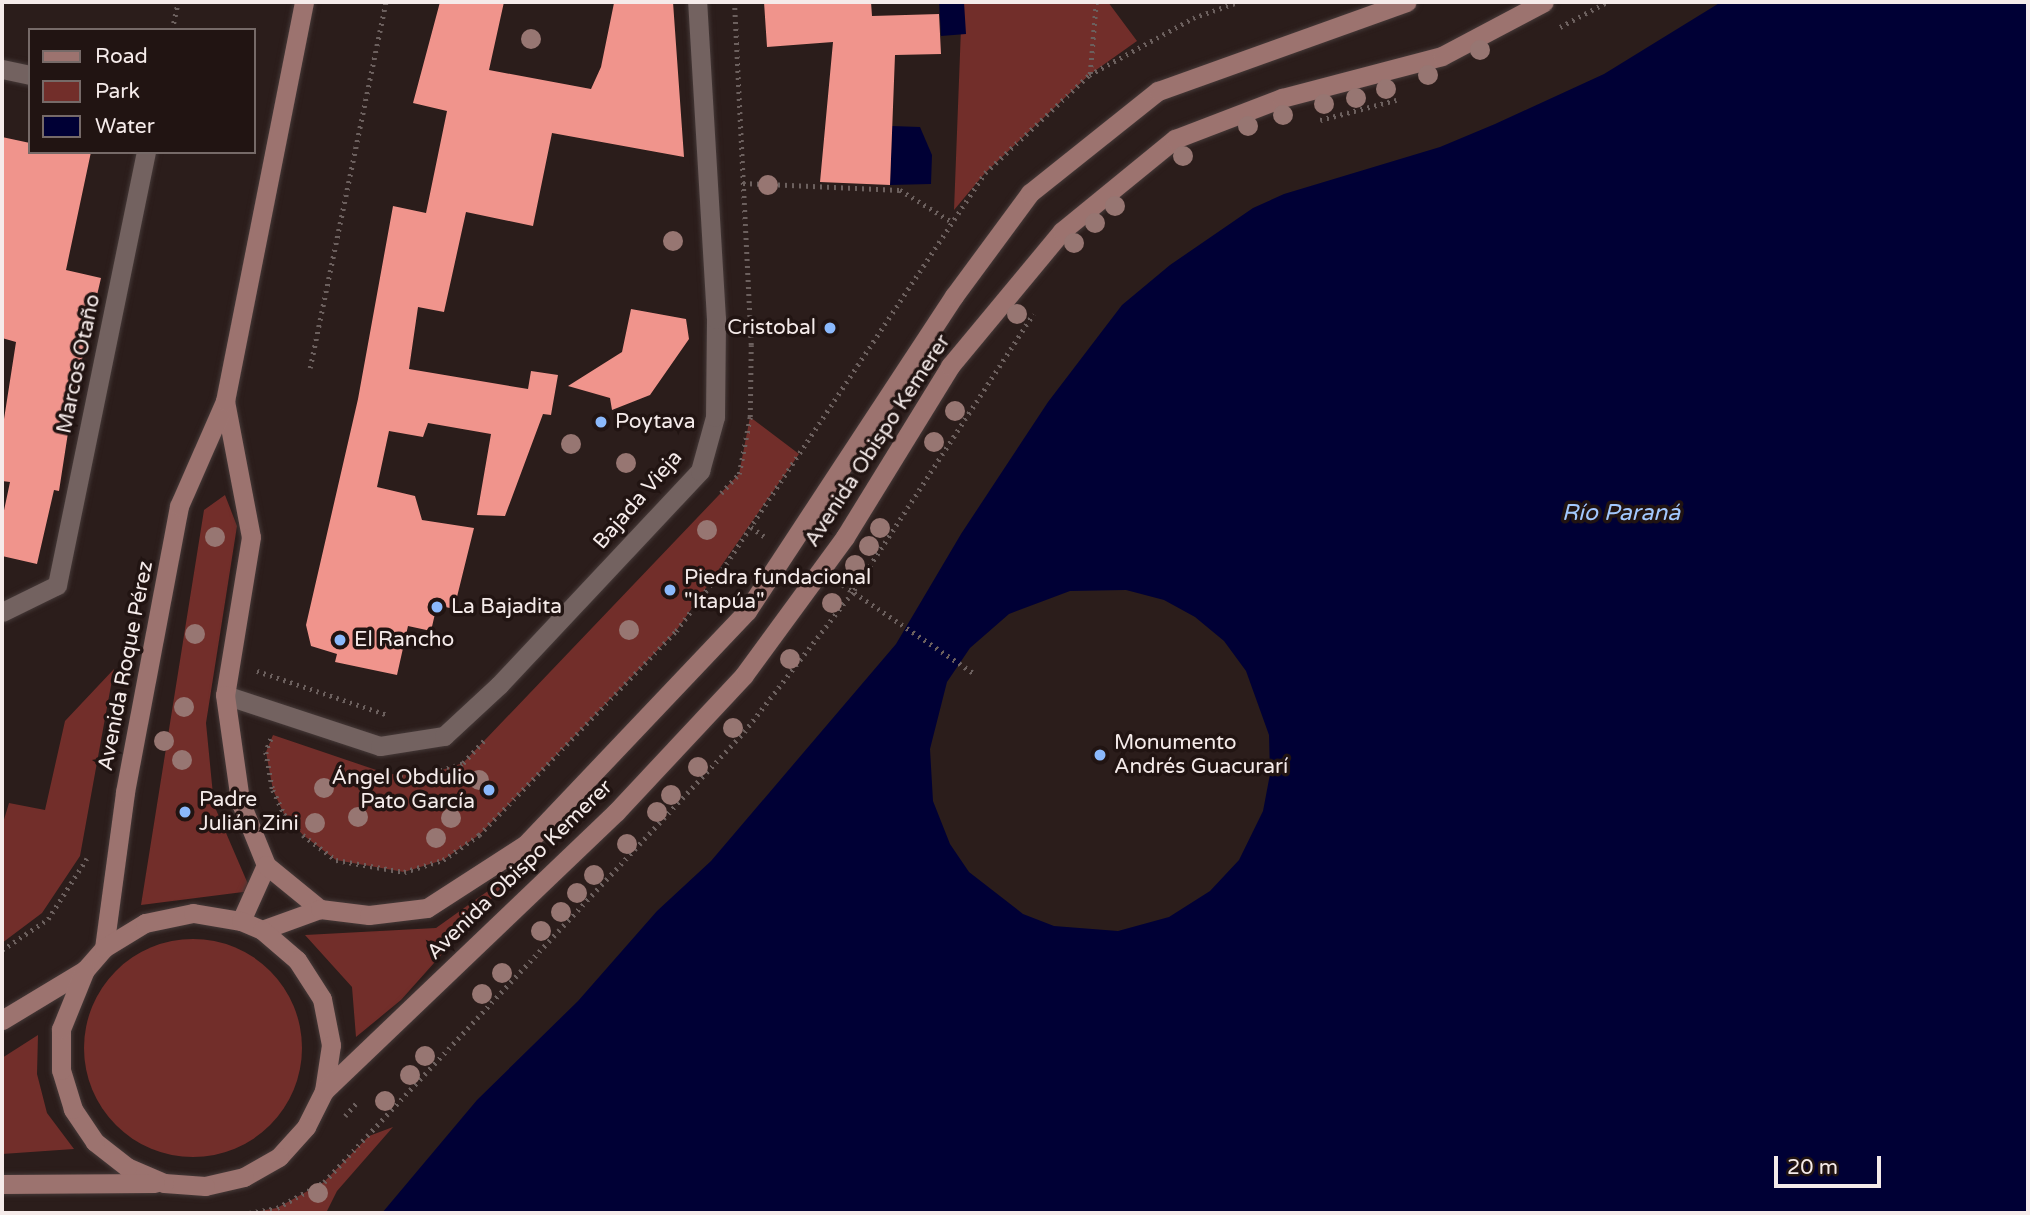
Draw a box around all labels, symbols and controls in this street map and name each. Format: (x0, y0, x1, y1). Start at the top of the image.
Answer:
legend (28, 28, 256, 154)
text: Road (95, 44, 148, 69)
text: Park (95, 79, 140, 104)
text: Water (95, 114, 155, 139)
street label: Marcos Otaño (52, 292, 106, 436)
place label: Cristobal (727, 315, 816, 341)
marker: Cristobal (822, 320, 838, 336)
street label: Avenida Obispo Kemerer (800, 330, 956, 552)
place label: Poytava (615, 409, 696, 435)
marker: Poytava (593, 414, 609, 430)
street label: Bajada Vieja (588, 445, 688, 555)
water label: Río Paraná (1562, 499, 1680, 527)
street label: Avenida Roque Pérez (93, 559, 159, 773)
place label: Piedra fundacional "Itapúa" (684, 565, 871, 615)
marker: Piedra fundacional "Itapúa" (662, 582, 678, 598)
place label: La Bajadita (451, 594, 562, 620)
marker: La Bajadita (429, 599, 445, 615)
place label: El Rancho (354, 627, 454, 653)
marker: El Rancho (332, 632, 348, 648)
place label: Monumento Andrés Guacurarí (1114, 730, 1288, 780)
marker: Monumento Andrés Guacurarí (1092, 747, 1108, 763)
place label: Ángel Obdulio Pato García (331, 765, 475, 815)
street label: Avenida Obispo Kemerer (422, 775, 618, 965)
marker: Ángel Obdulio Pato García (481, 782, 497, 798)
place label: Padre Julián Zini (199, 787, 299, 837)
marker: Padre Julián Zini (177, 804, 193, 820)
scale bar (1778, 1142, 1885, 1186)
text: 20 m (1787, 1155, 1838, 1180)

